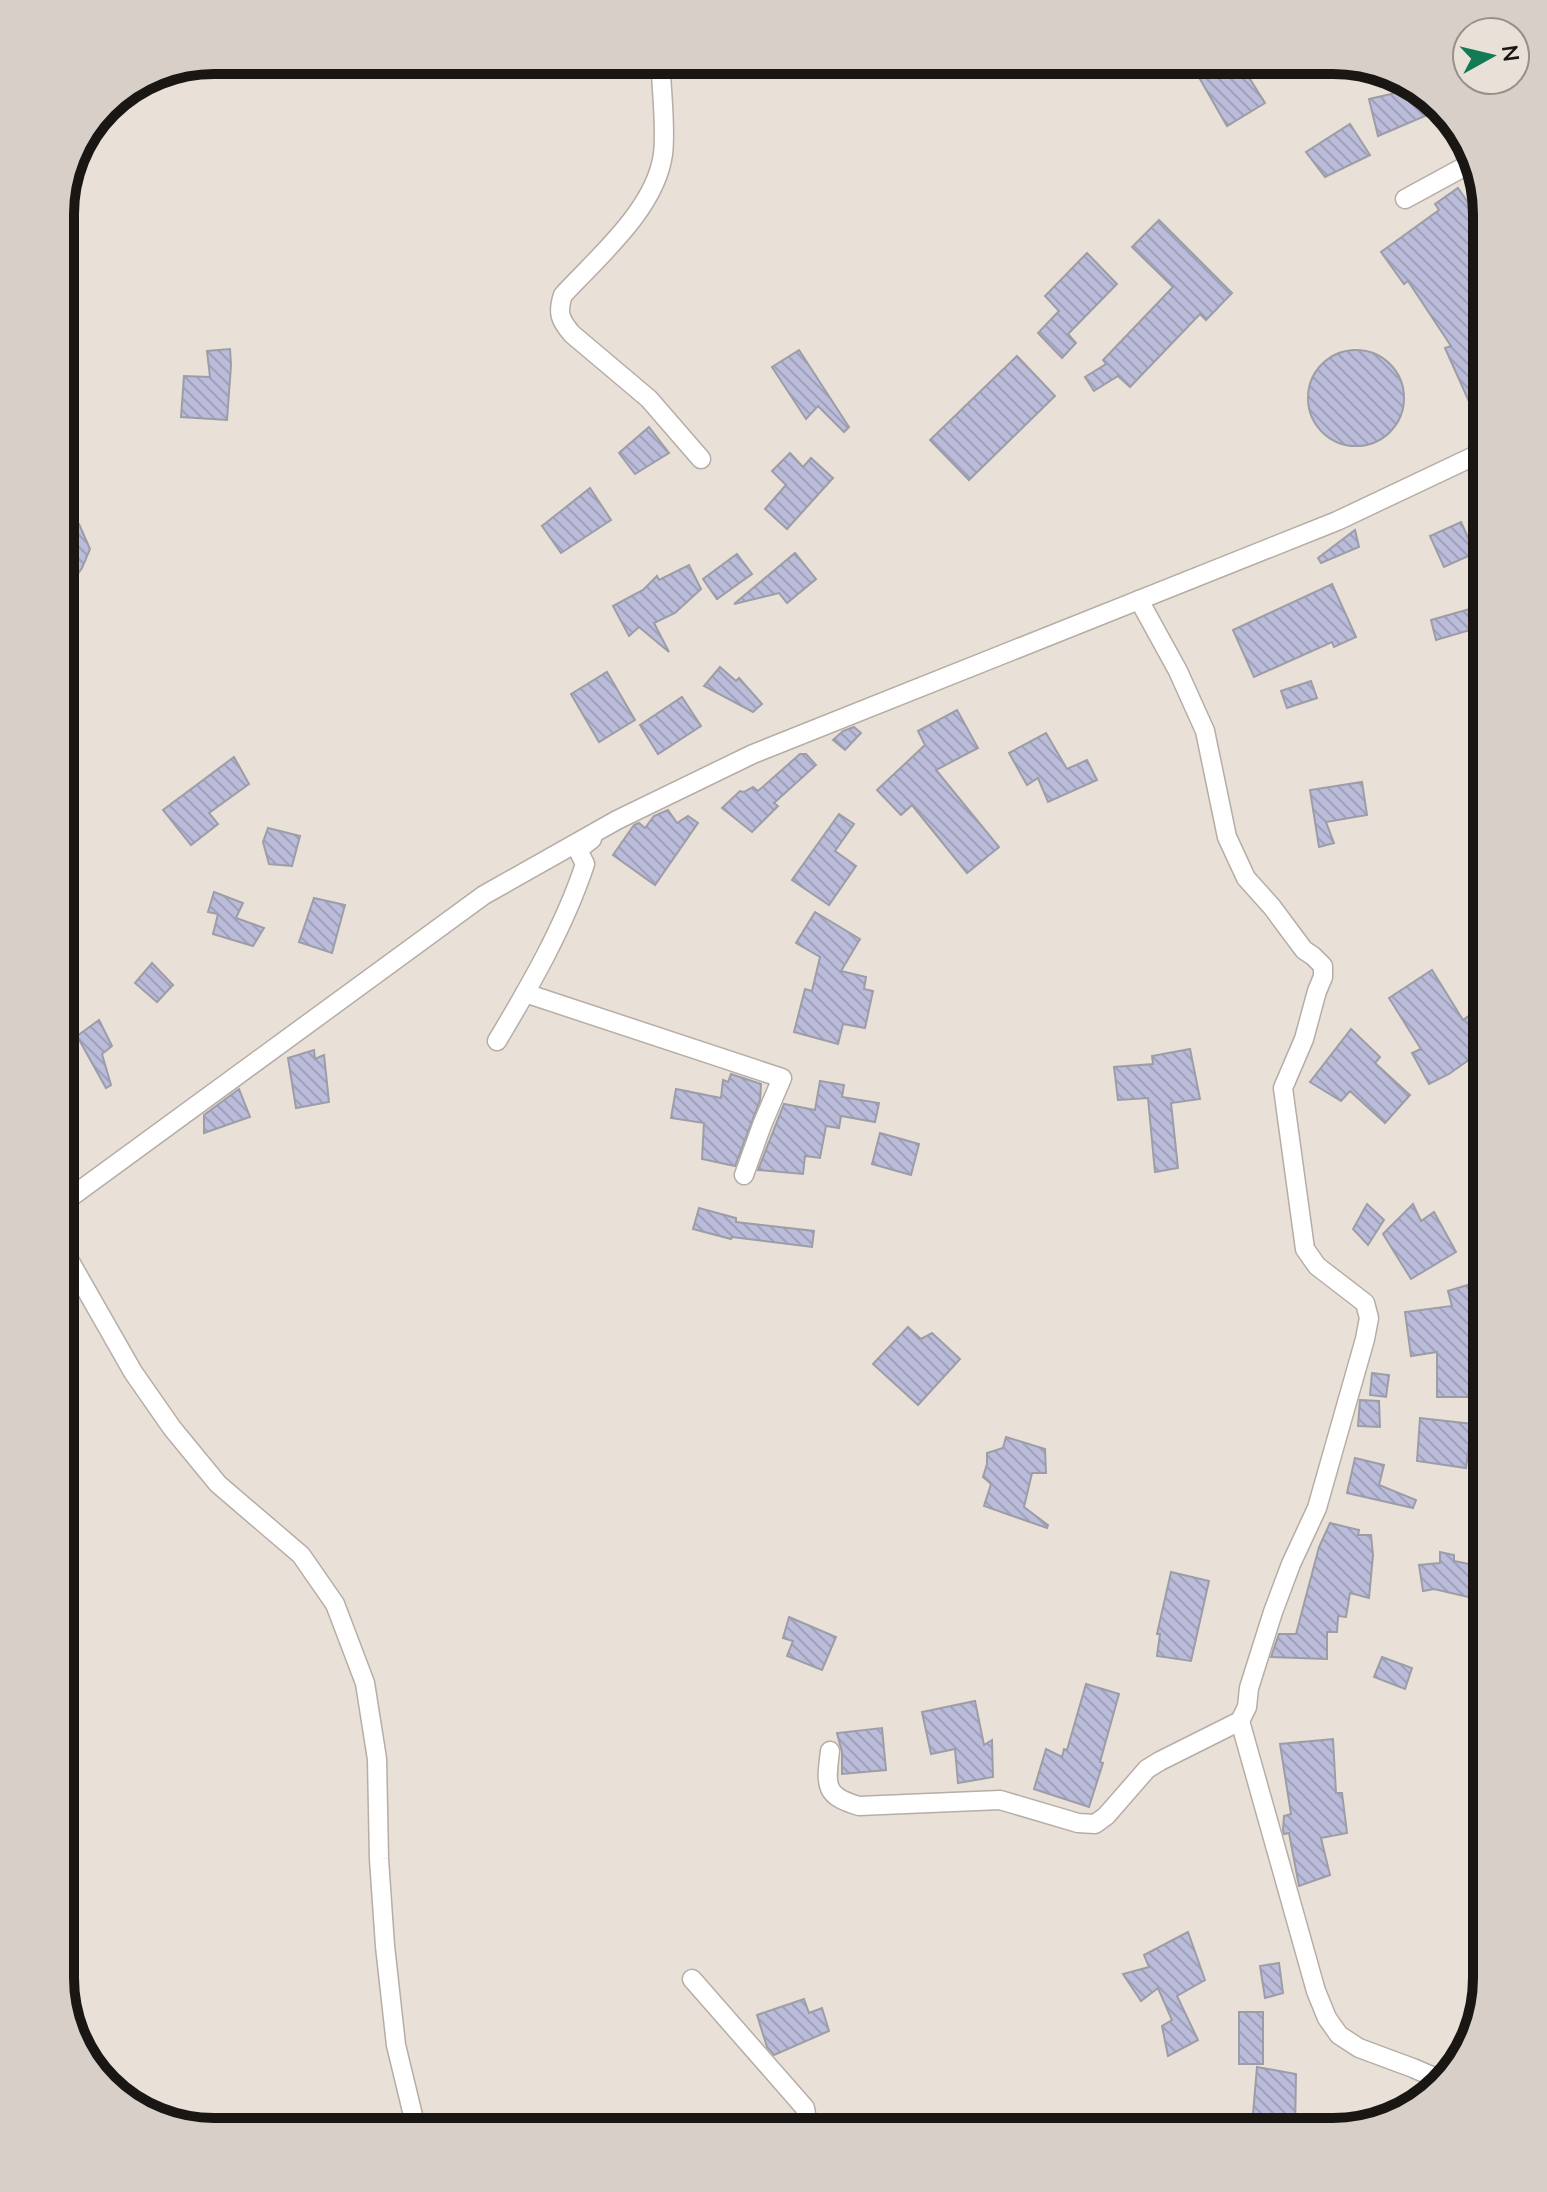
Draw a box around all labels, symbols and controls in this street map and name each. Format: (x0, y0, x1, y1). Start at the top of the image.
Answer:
north arrow (1451, 16, 1531, 96)
text: N (1494, 43, 1526, 64)

